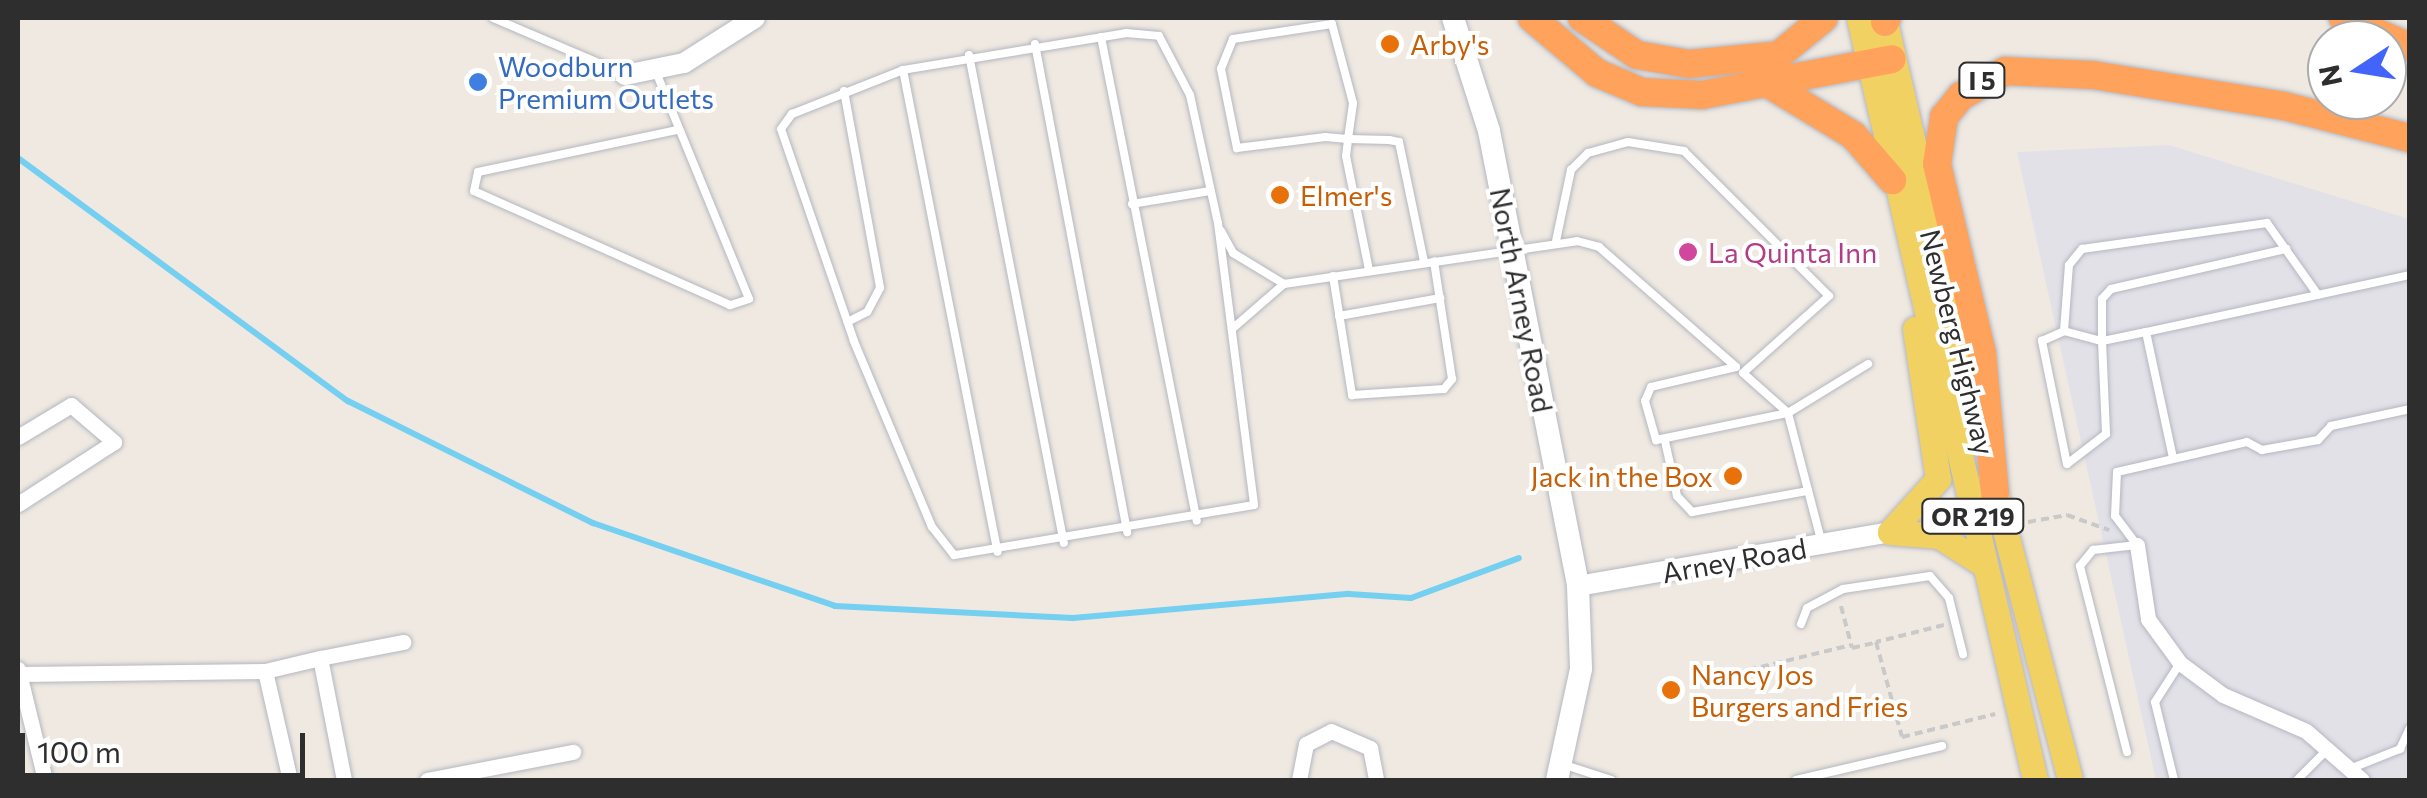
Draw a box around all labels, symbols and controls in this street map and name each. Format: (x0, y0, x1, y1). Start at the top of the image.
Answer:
north arrow (2307, 20, 2407, 120)
place label: Arby's (1410, 27, 1490, 61)
marker: Arby's (1379, 33, 1401, 55)
place label: Woodburn Premium Outlets (498, 49, 714, 115)
road number: I 5 (1957, 60, 2007, 100)
text: N (2311, 62, 2348, 90)
marker: Woodburn Premium Outlets (467, 71, 489, 93)
place label: Elmer's (1300, 178, 1393, 212)
marker: Elmer's (1269, 184, 1291, 206)
street label: North Arney Road (1484, 185, 1560, 415)
street label: Newberg Highway (1914, 226, 2002, 458)
place label: La Quinta Inn (1708, 235, 1877, 269)
marker: La Quinta Inn (1677, 241, 1699, 263)
place label: Jack in the Box (1531, 459, 1713, 493)
marker: Jack in the Box (1722, 465, 1744, 487)
road number: OR 219 (1920, 496, 2026, 536)
street label: Arney Road (1659, 531, 1809, 589)
place label: Nancy Jos Burgers and Fries (1691, 657, 1908, 723)
marker: Nancy Jos Burgers and Fries (1660, 679, 1682, 701)
scale bar (25, 713, 310, 775)
text: 100 m (37, 732, 121, 769)

